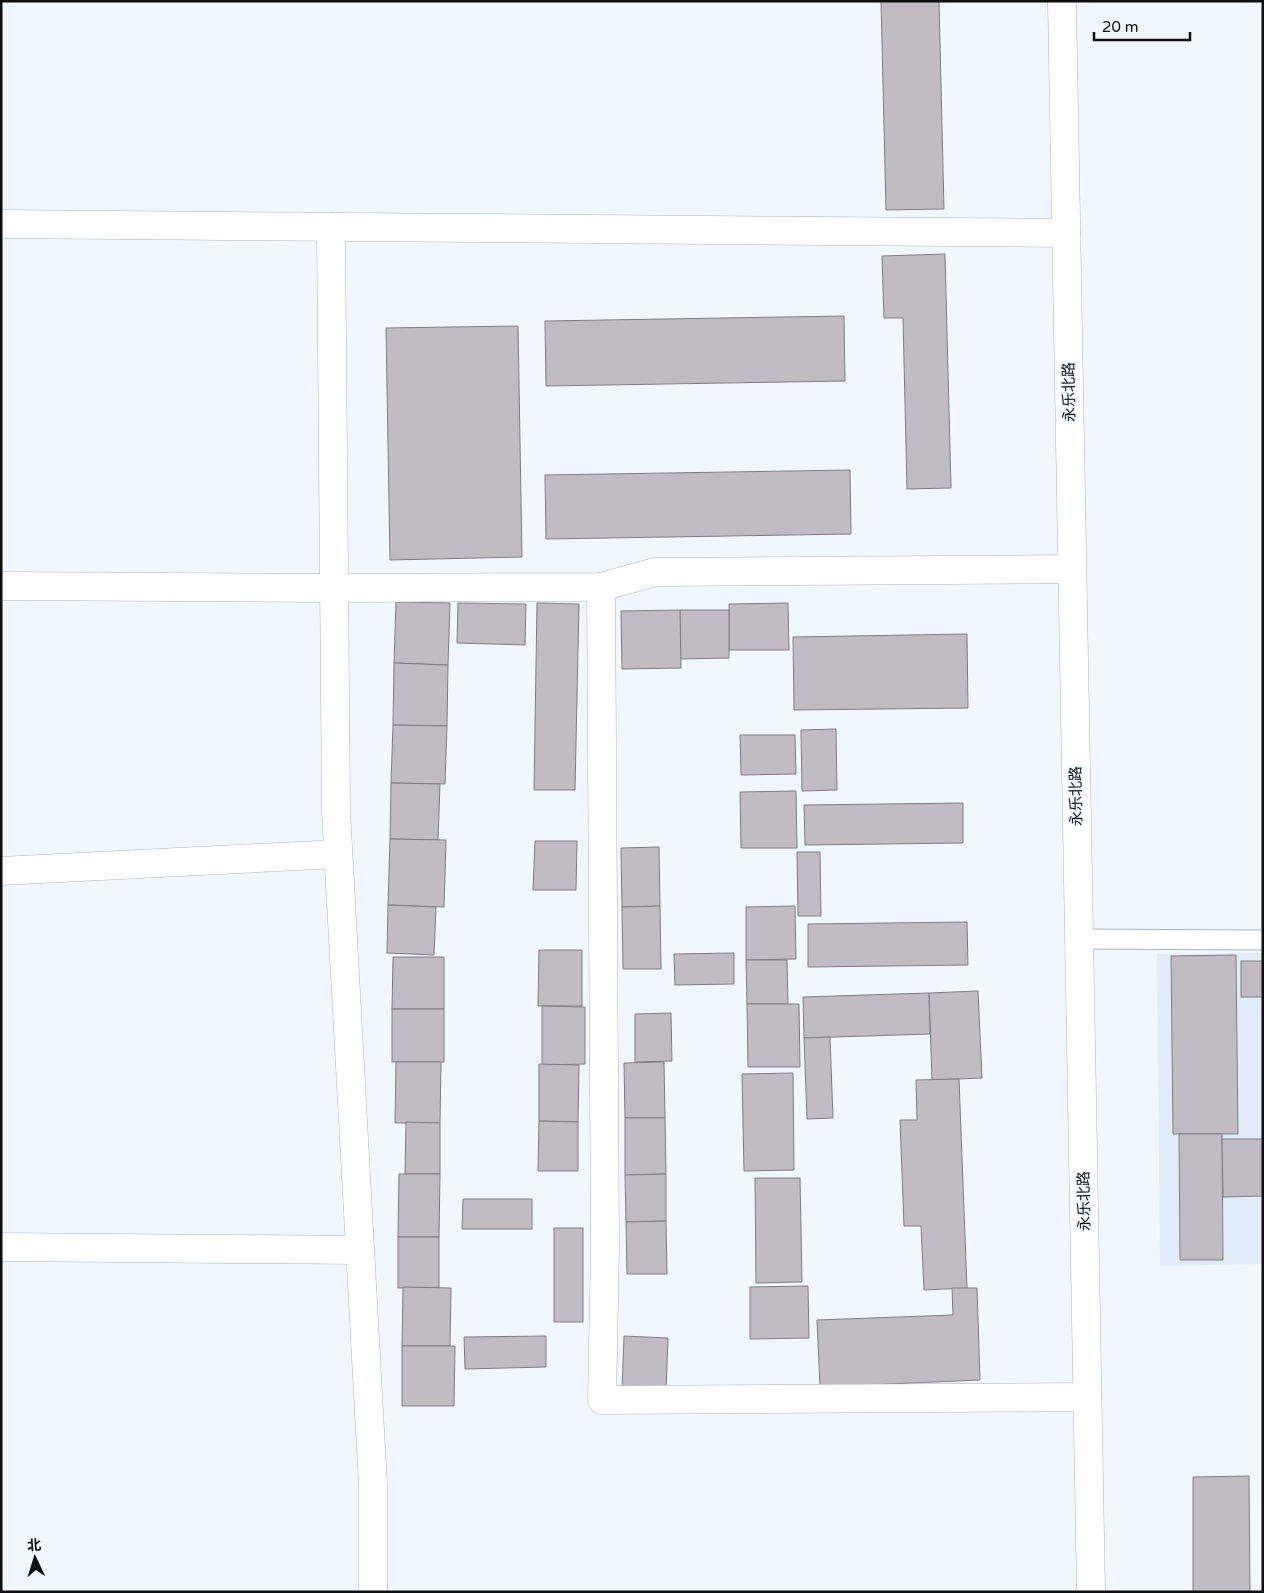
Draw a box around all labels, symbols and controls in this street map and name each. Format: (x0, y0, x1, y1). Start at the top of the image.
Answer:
scale bar (1094, 10, 1190, 42)
text: 20 m (1102, 18, 1139, 36)
street label: 永乐北路 (1059, 362, 1079, 422)
street label: 永乐北路 (1066, 766, 1086, 826)
street label: 永乐北路 (1074, 1171, 1094, 1231)
north arrow (10, 1533, 60, 1583)
text: 北 (27, 1537, 42, 1554)

